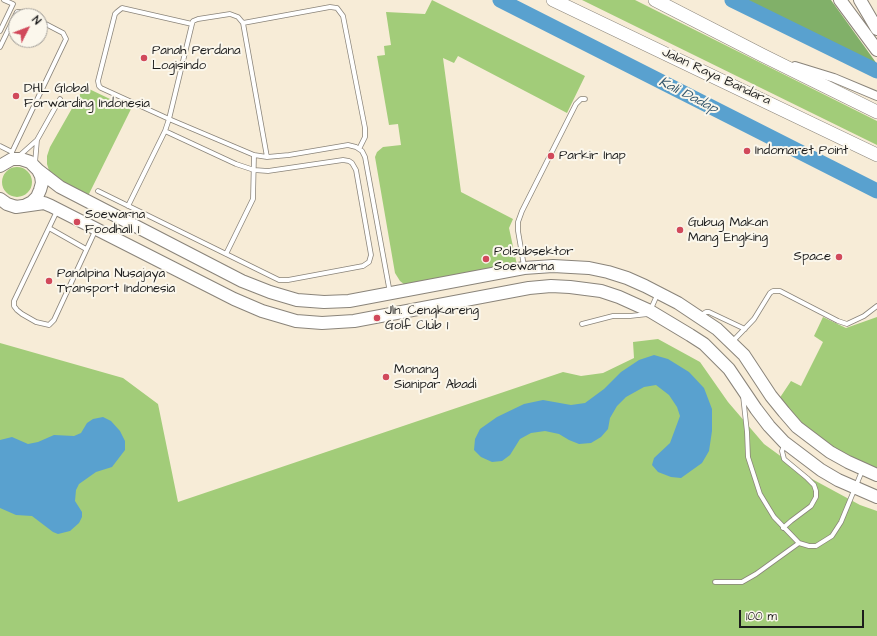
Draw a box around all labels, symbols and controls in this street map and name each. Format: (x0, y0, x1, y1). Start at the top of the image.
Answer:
north arrow (8, 8, 48, 48)
text: N (29, 13, 44, 28)
place label: Panah Perdana Logisindo (152, 43, 241, 74)
street label: Jalan Raya Bandara (659, 45, 773, 109)
marker: Panah Perdana Logisindo (139, 53, 149, 63)
water label: Kali Dadap (656, 74, 720, 118)
place label: DHL Global Forwarding Indonesia (24, 81, 150, 112)
marker: DHL Global Forwarding Indonesia (11, 91, 21, 101)
place label: Indomaret Point (755, 143, 848, 159)
marker: Indomaret Point (742, 146, 752, 156)
place label: Parkir Inap (559, 148, 626, 164)
marker: Parkir Inap (546, 151, 556, 161)
place label: Soewarna Foodhall 1 (85, 207, 145, 238)
place label: Gubug Makan Mang Engking (688, 215, 768, 246)
marker: Soewarna Foodhall 1 (72, 217, 82, 227)
marker: Gubug Makan Mang Engking (675, 225, 685, 235)
place label: Polsubsektor Soewarna (494, 244, 573, 275)
place label: Space (794, 249, 831, 265)
marker: Space (834, 252, 844, 262)
marker: Polsubsektor Soewarna (481, 254, 491, 264)
place label: Panalpina Nusajaya Transport Indonesia (57, 266, 175, 297)
marker: Panalpina Nusajaya Transport Indonesia (44, 276, 54, 286)
place label: Jln. Cengkareng Golf Club 1 (385, 303, 479, 334)
marker: Jln. Cengkareng Golf Club 1 (372, 313, 382, 323)
place label: Monang Sianipar Abadi (394, 362, 477, 393)
marker: Monang Sianipar Abadi (381, 372, 391, 382)
scale bar (741, 602, 866, 628)
text: 100 m (746, 608, 777, 625)

